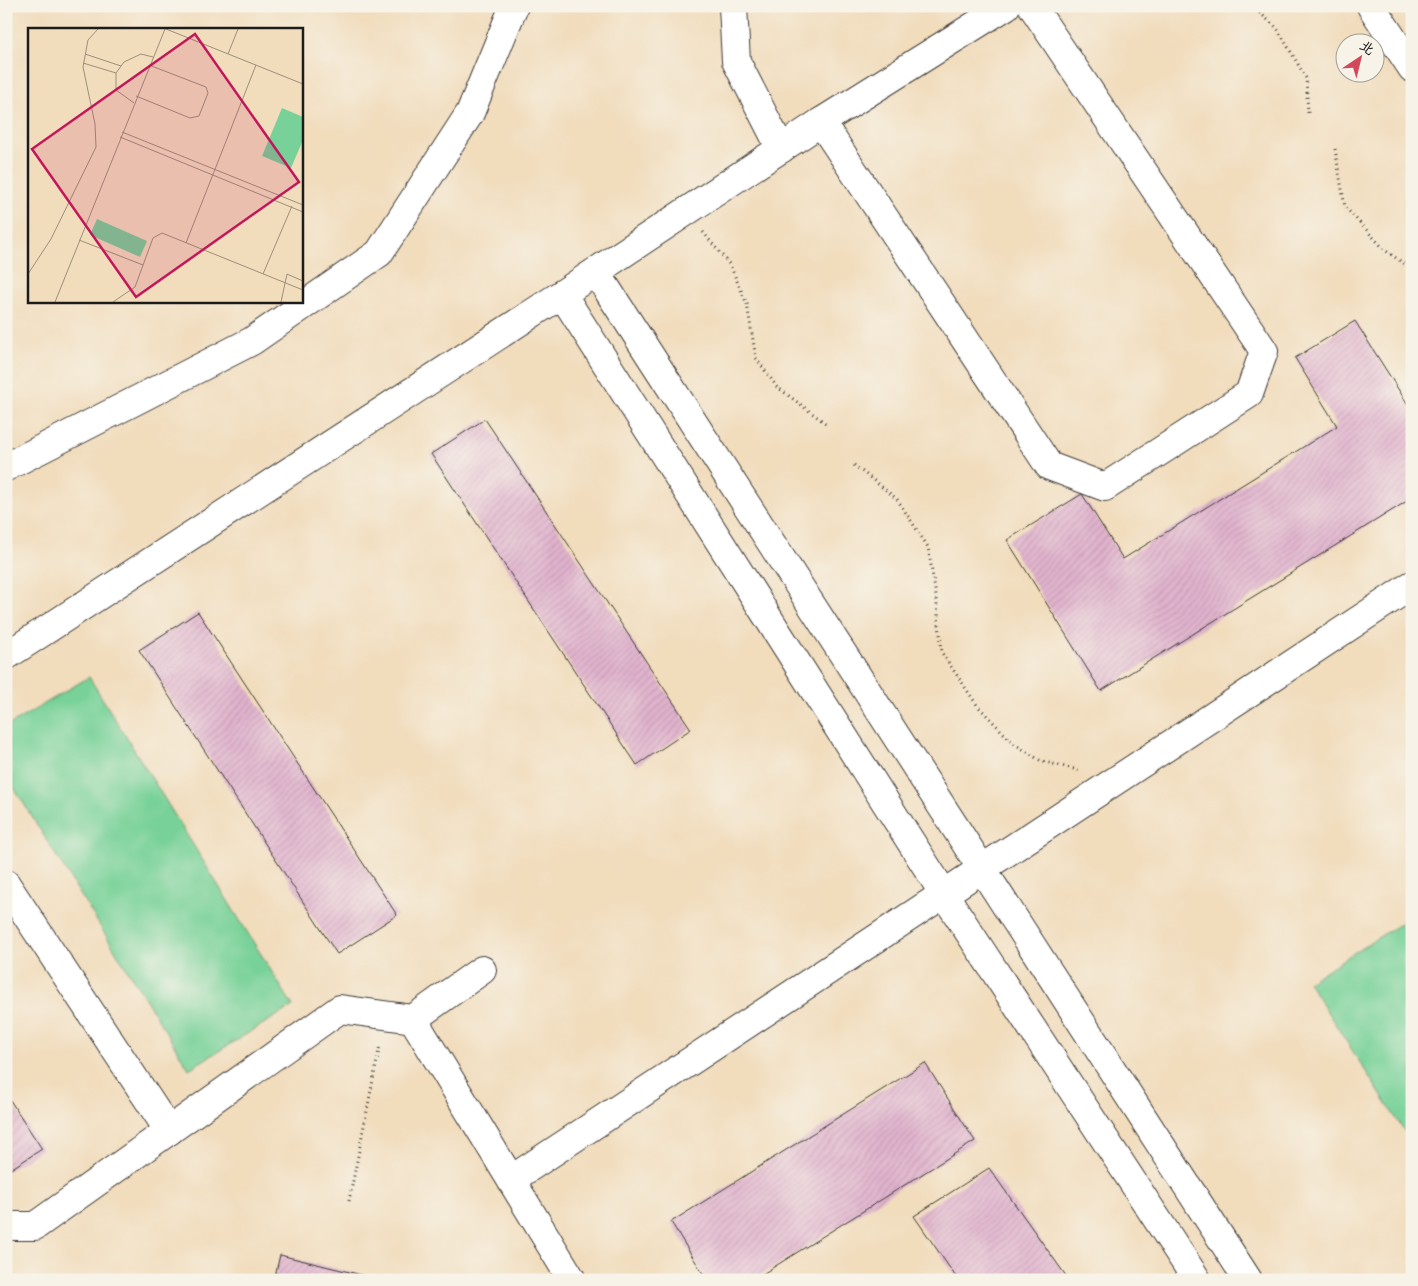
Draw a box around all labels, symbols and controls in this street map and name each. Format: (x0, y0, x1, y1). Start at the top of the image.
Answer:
inset map (28, 28, 302, 302)
north arrow (1336, 32, 1386, 82)
text: 北 (1357, 37, 1378, 59)

